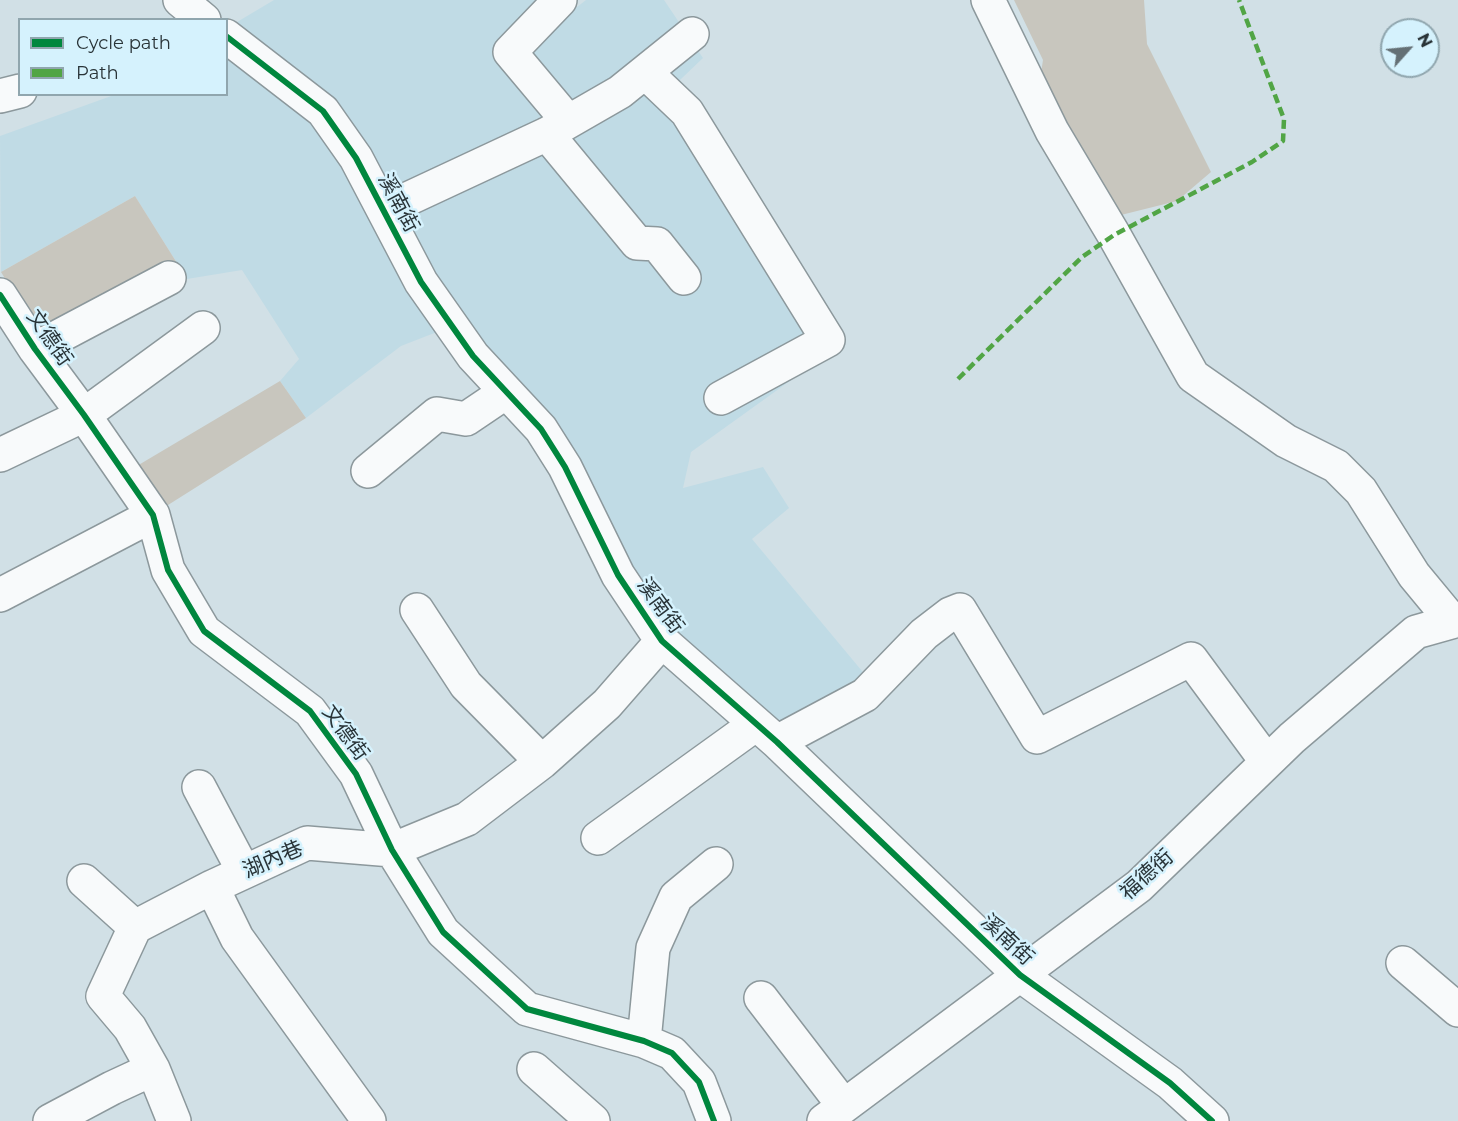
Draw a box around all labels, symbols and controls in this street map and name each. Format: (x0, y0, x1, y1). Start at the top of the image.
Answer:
legend (18, 18, 228, 96)
north arrow (1380, 18, 1440, 78)
text: N (1413, 30, 1436, 51)
text: Cycle path (76, 32, 171, 54)
text: Path (76, 62, 119, 84)
street label: 溪南街 (372, 169, 424, 237)
street label: 文德街 (21, 305, 77, 371)
street label: 溪南街 (631, 573, 689, 639)
street label: 文德街 (316, 700, 374, 766)
street label: 湖內巷 (239, 836, 307, 884)
street label: 福德街 (1115, 845, 1179, 905)
street label: 溪南街 (975, 909, 1039, 971)

